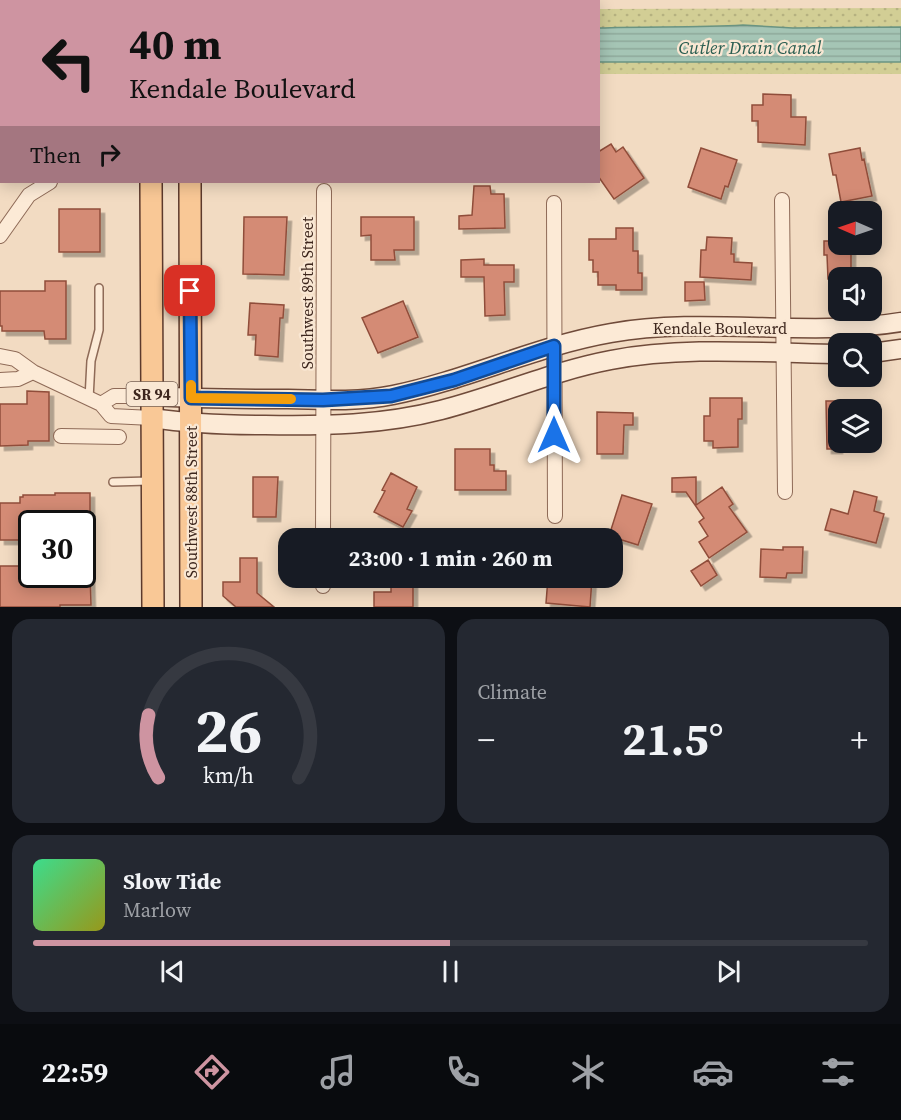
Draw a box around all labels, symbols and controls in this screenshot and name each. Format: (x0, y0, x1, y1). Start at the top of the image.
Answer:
text: 40 m (129, 15, 222, 73)
icon: left (30, 24, 108, 102)
water label: Cutler Drain Canal (678, 35, 822, 60)
text: Kendale Boulevard (129, 70, 356, 107)
icon: right (93, 138, 126, 171)
text: Then (30, 140, 81, 170)
north arrow (828, 201, 882, 255)
map controls (828, 201, 882, 453)
street label: Southwest 89th Street (296, 216, 318, 369)
pin (164, 265, 215, 316)
button: sound (828, 267, 882, 321)
icon: arrive (173, 274, 206, 307)
street label: Kendale Boulevard (653, 317, 787, 339)
button: search (828, 333, 882, 387)
road number: SR 94 (126, 382, 178, 406)
button: layers (828, 399, 882, 453)
position arrow (522, 403, 586, 467)
street label: Southwest 88th Street (180, 425, 202, 578)
speed limit sign: 30 (18, 510, 96, 588)
text: 23:00 · 1 min · 260 m (349, 543, 552, 573)
text: Climate (478, 678, 547, 706)
text: 26 (194, 687, 262, 773)
text: 21.5° (622, 708, 723, 770)
text: − (478, 717, 495, 762)
text: + (851, 717, 868, 762)
text: km/h (203, 761, 254, 790)
text: Slow Tide (123, 866, 221, 896)
text: Marlow (123, 896, 191, 924)
icon: previous (156, 955, 189, 988)
icon: pause (434, 955, 467, 988)
icon: next (712, 955, 745, 988)
icon: directions (191, 1051, 233, 1093)
icon: music (317, 1051, 359, 1093)
icon: phone (442, 1051, 484, 1093)
icon: climate (567, 1051, 609, 1093)
icon: car (692, 1051, 734, 1093)
icon: filters (817, 1051, 859, 1093)
text: 22:59 (42, 1054, 108, 1091)

